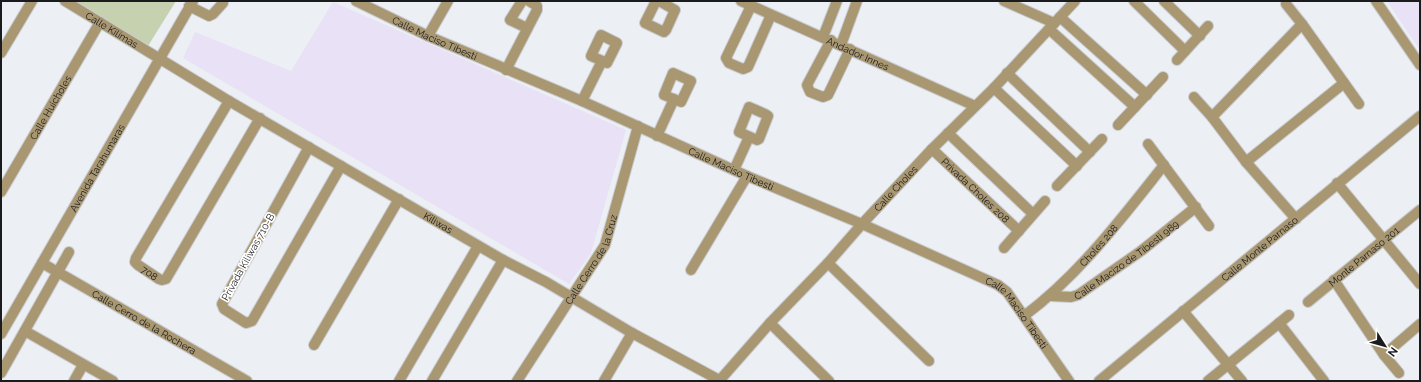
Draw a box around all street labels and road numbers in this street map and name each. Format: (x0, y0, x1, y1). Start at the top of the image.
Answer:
street label: Calle Kilimas (84, 10, 140, 50)
street label: Calle Maciso Tibesti (391, 14, 479, 62)
street label: Andador Innes (825, 35, 891, 72)
street label: Calle Huicholes (27, 73, 73, 141)
street label: Avenida Tarahumaras (67, 122, 127, 213)
street label: Calle Maciso Tibesti (687, 145, 775, 192)
street label: Privada Choles 208 (940, 156, 1012, 225)
street label: Calle Choles (871, 163, 919, 213)
street label: Kiliwas (422, 210, 455, 235)
street label: Privada Kiliwas 710-B (219, 211, 277, 302)
street label: Calle Cerro de la Cruz (563, 213, 619, 306)
street label: Calle Monte Parnaso (1219, 214, 1300, 283)
street label: Calle Macizo de Tibesti 989 (1073, 218, 1181, 301)
street label: Choles 208 (1077, 222, 1120, 268)
street label: Monte Parnaso 201 (1326, 224, 1402, 288)
street label: 708 (139, 263, 160, 282)
street label: Calle Maciso Tibesti (984, 275, 1050, 350)
street label: Calle Cerro de la Rochera (90, 288, 198, 356)

